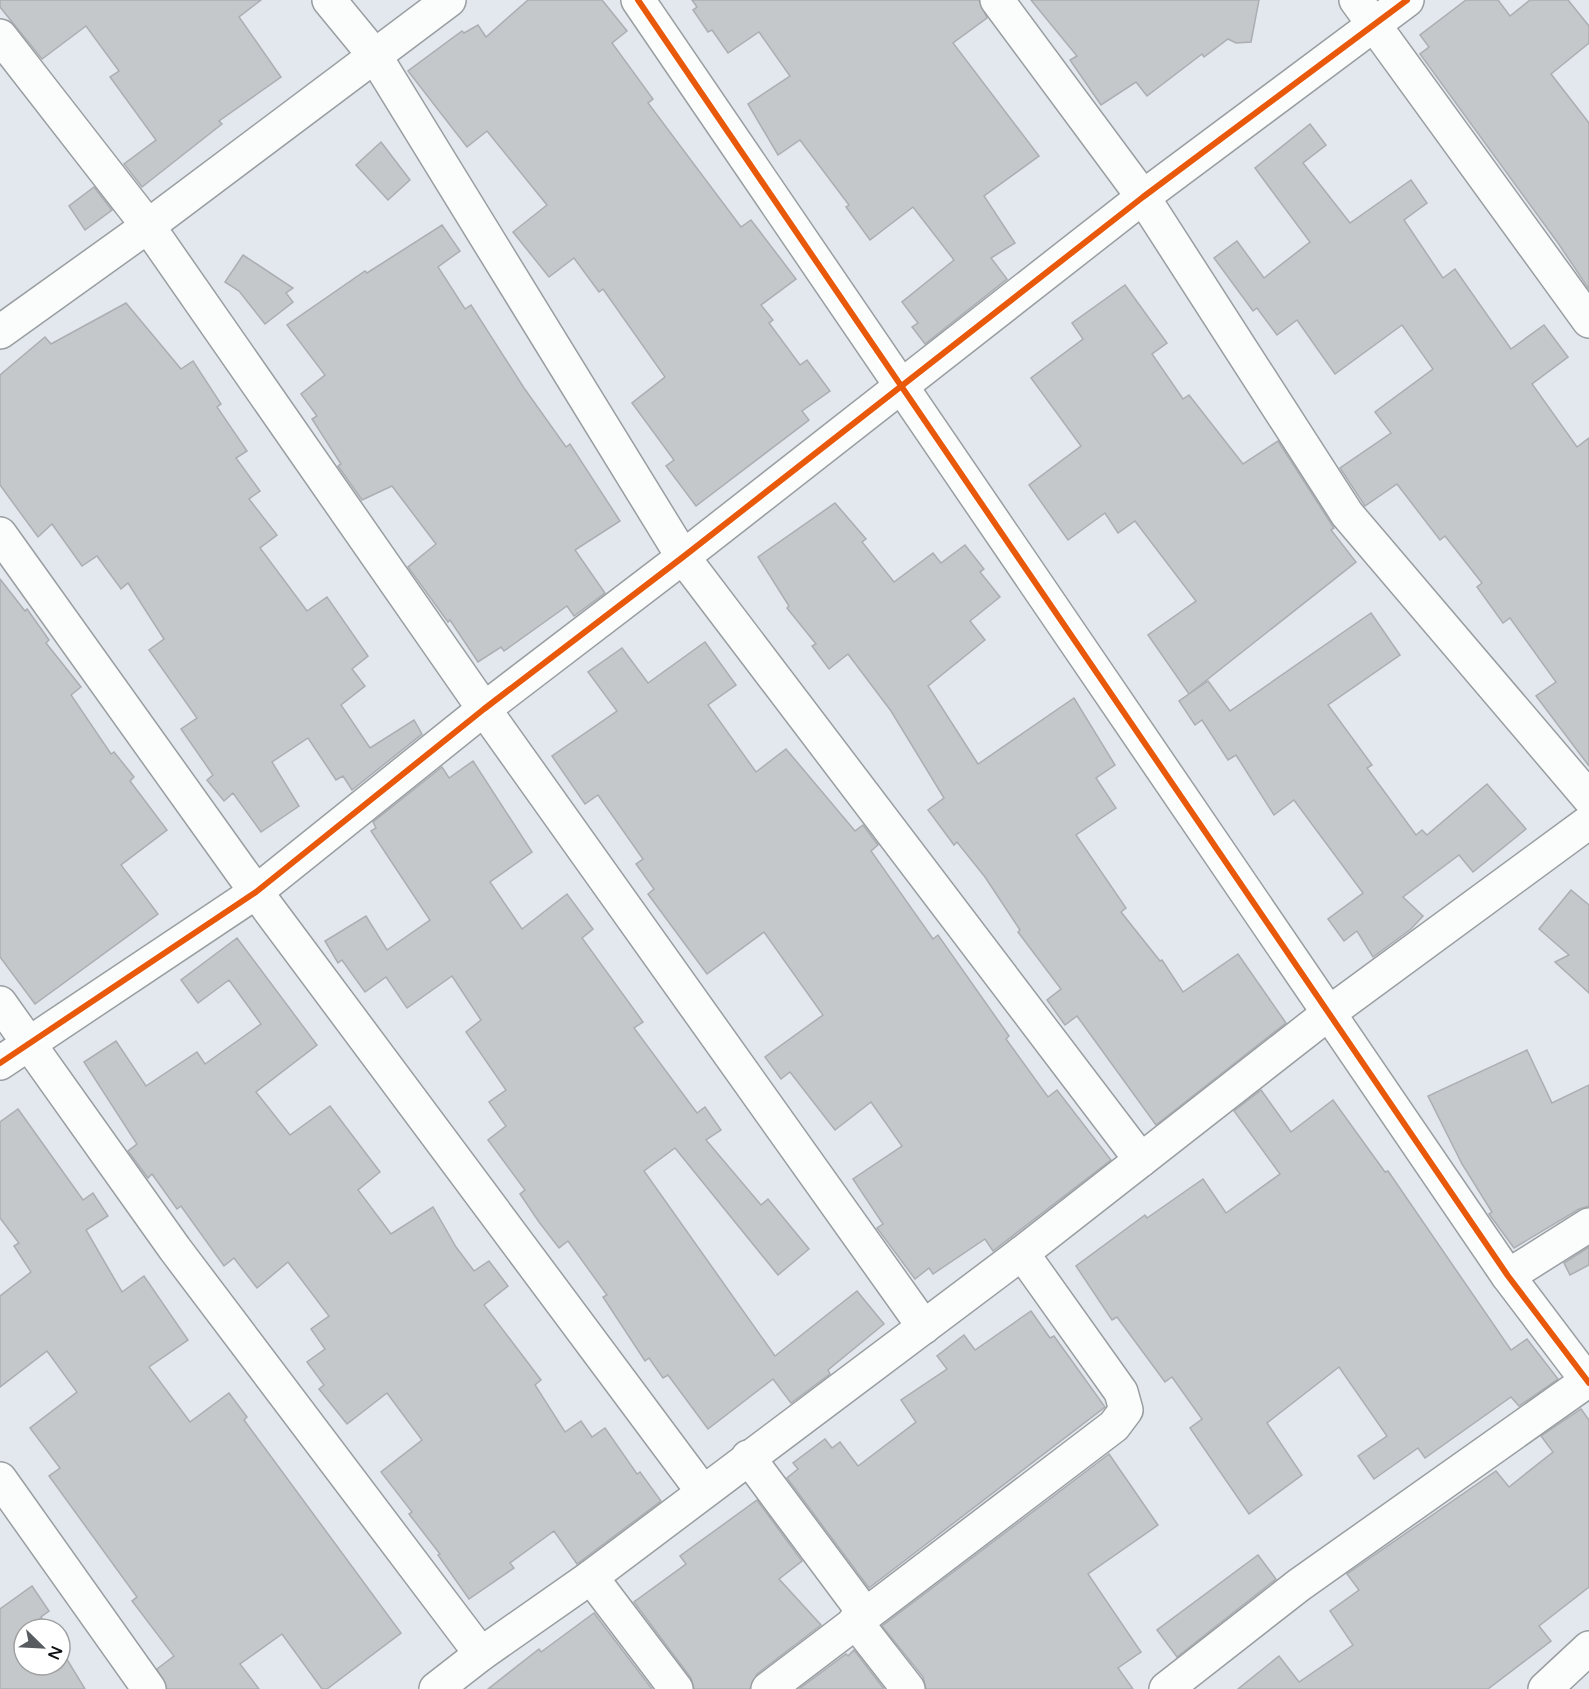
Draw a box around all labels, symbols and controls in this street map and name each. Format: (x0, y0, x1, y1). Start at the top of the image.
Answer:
north arrow (12, 1617, 72, 1677)
text: N (43, 1643, 67, 1663)

